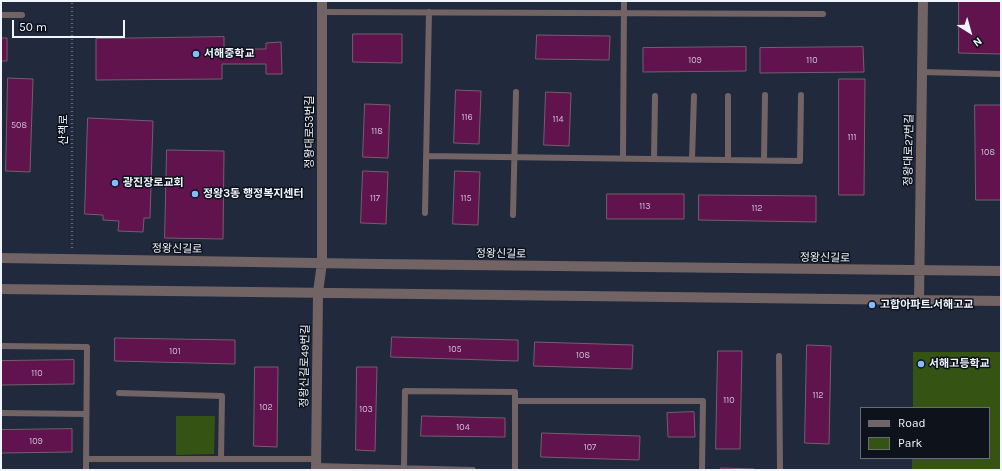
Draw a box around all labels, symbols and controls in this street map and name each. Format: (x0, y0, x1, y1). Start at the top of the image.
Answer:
scale bar (14, 12, 127, 38)
north arrow (950, 12, 990, 52)
text: 50 m (19, 20, 47, 34)
text: N (970, 34, 985, 50)
place label: 서해중학교 (204, 47, 255, 61)
marker: 서해중학교 (191, 49, 201, 59)
house number: 109 (688, 55, 702, 65)
house number: 110 (806, 55, 818, 65)
street label: 정왕대로53번길 (303, 95, 317, 169)
house number: 116 (461, 112, 473, 122)
house number: 114 (553, 114, 563, 124)
street label: 정왕대로27번길 (902, 114, 916, 186)
street label: 산책로 (57, 115, 71, 145)
house number: 508 (11, 120, 27, 130)
house number: 118 (371, 126, 383, 136)
house number: 111 (848, 132, 856, 142)
house number: 108 (981, 147, 995, 157)
place label: 광진장로교회 (123, 176, 184, 190)
marker: 광진장로교회 (110, 178, 120, 188)
place label: 정왕3동 행정복지센터 (203, 187, 304, 201)
marker: 정왕3동 행정복지센터 (190, 189, 200, 199)
house number: 117 (370, 193, 380, 203)
house number: 115 (460, 193, 472, 203)
house number: 113 (639, 201, 651, 211)
house number: 112 (751, 203, 763, 213)
street label: 정왕신길로 (152, 242, 202, 256)
street label: 정왕신길로 (476, 247, 526, 261)
street label: 정왕신길로 (800, 251, 850, 265)
place label: 고합아파트.서해고교 (880, 298, 973, 312)
marker: 고합아파트.서해고교 (867, 300, 877, 310)
street label: 정왕신길로49번길 (298, 324, 312, 408)
house number: 105 (448, 344, 462, 354)
house number: 101 (169, 346, 181, 356)
house number: 108 (576, 350, 590, 360)
place label: 서해고등학교 (929, 357, 990, 371)
marker: 서해고등학교 (916, 359, 926, 369)
house number: 110 (31, 368, 43, 378)
house number: 112 (812, 390, 824, 400)
house number: 110 (723, 395, 735, 405)
house number: 102 (259, 402, 273, 412)
house number: 103 (359, 404, 373, 414)
legend (860, 407, 990, 459)
text: Road (898, 416, 926, 430)
house number: 104 (456, 422, 470, 432)
house number: 109 (29, 436, 43, 446)
text: Park (898, 436, 922, 450)
house number: 107 (584, 442, 596, 452)

